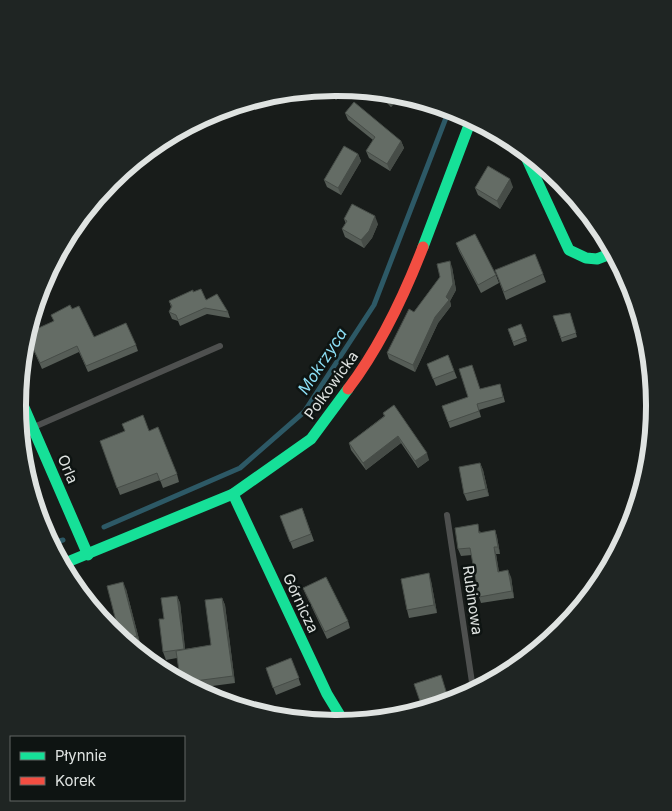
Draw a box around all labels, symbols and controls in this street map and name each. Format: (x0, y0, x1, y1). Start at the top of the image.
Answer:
water label: Mokrzyca (293, 324, 351, 398)
street label: Polkowicka (300, 347, 362, 423)
street label: Orla (54, 452, 82, 486)
street label: Rubinowa (459, 564, 487, 636)
street label: Górnicza (279, 570, 323, 636)
legend (10, 736, 185, 801)
text: Płynnie (55, 746, 107, 765)
text: Korek (55, 771, 97, 790)

